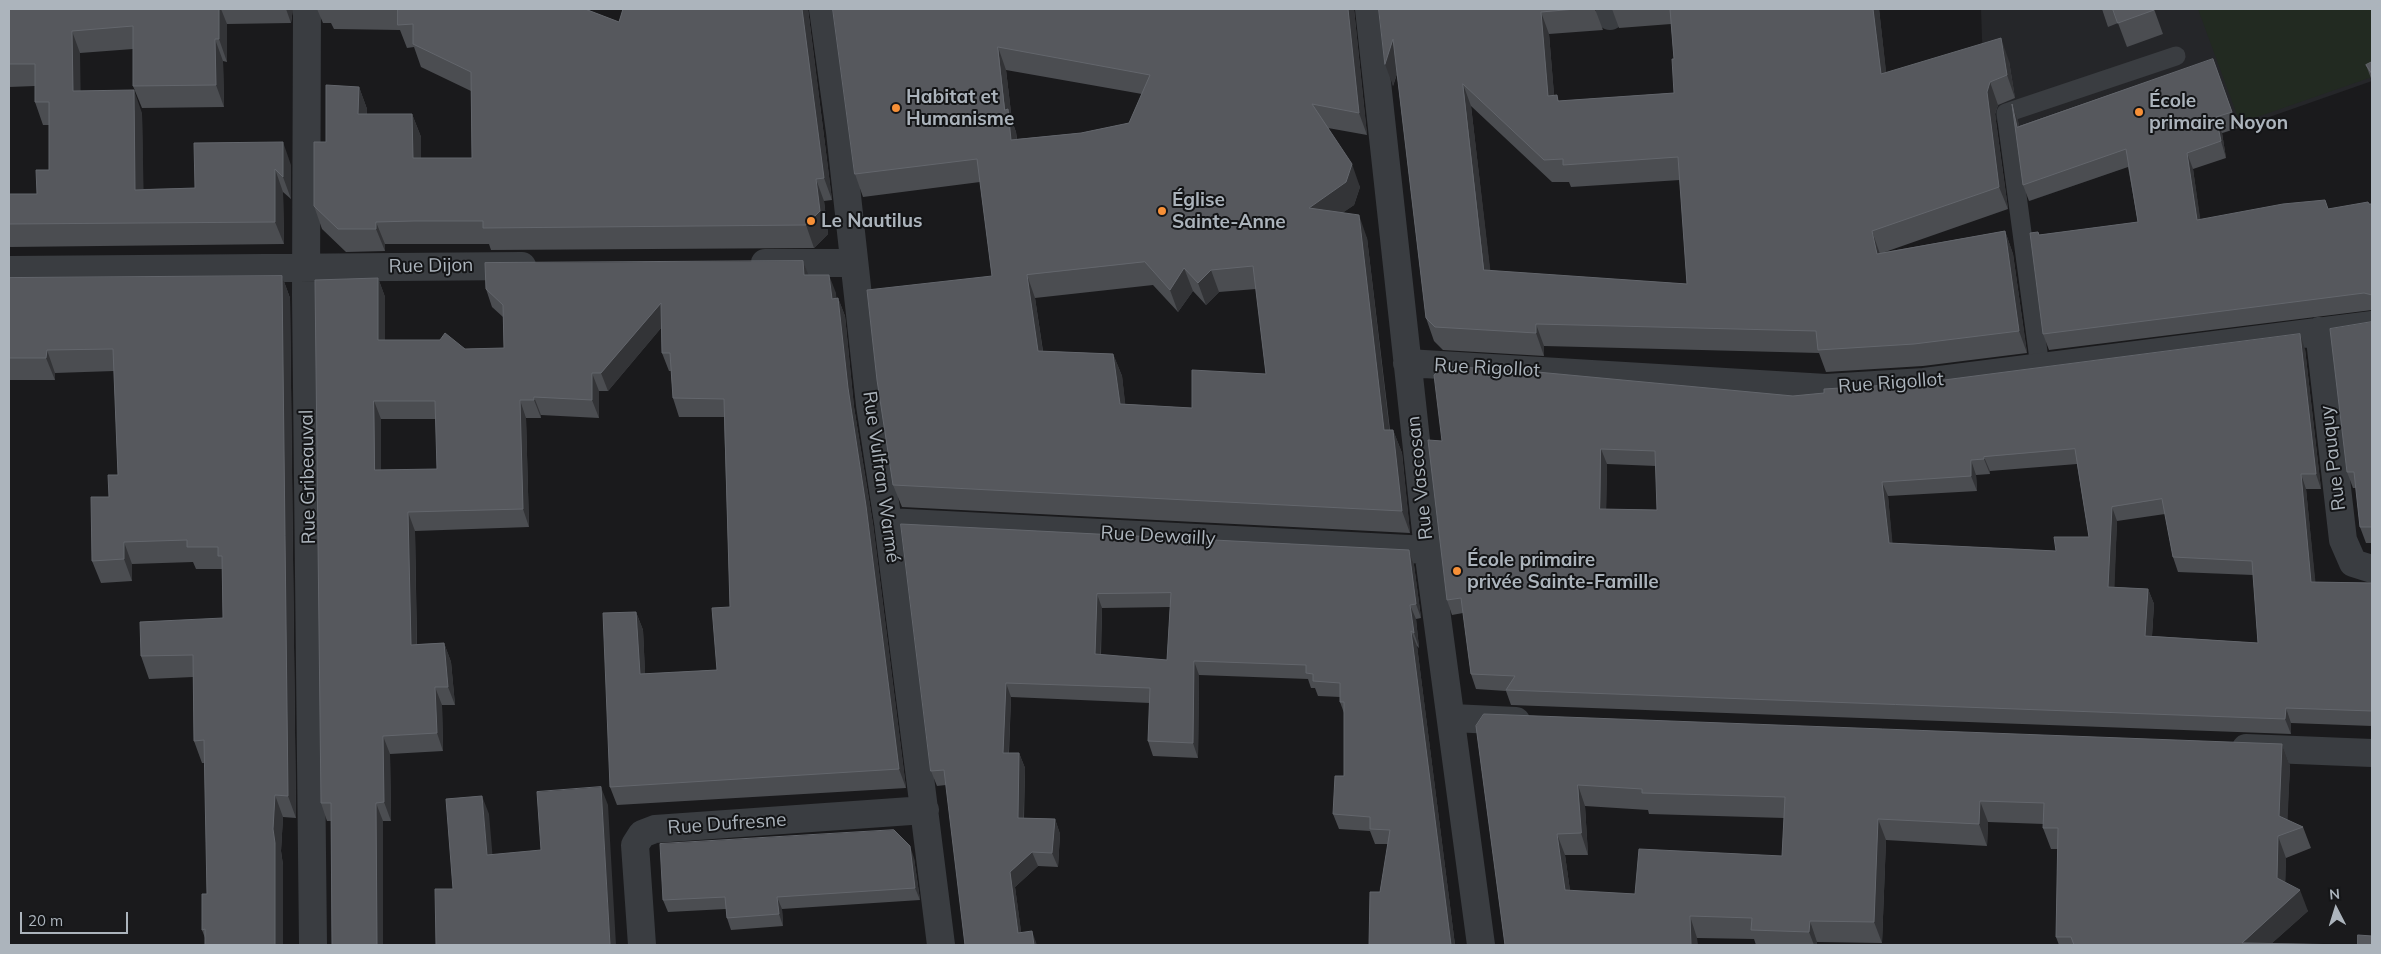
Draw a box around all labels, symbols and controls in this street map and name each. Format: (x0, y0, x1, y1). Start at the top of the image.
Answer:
place label: Habitat et Humanisme (906, 86, 1014, 130)
place label: École primaire Noyon (2149, 90, 2288, 134)
marker: Habitat et Humanisme (890, 102, 902, 114)
marker: École primaire Noyon (2133, 106, 2145, 118)
place label: Église Sainte-Anne (1172, 189, 1286, 233)
marker: Église Sainte-Anne (1156, 205, 1168, 217)
place label: Le Nautilus (821, 210, 923, 232)
marker: Le Nautilus (805, 215, 817, 227)
street label: Rue Dijon (388, 254, 474, 278)
street label: Rue Rigollot (1434, 354, 1540, 382)
street label: Rue Rigollot (1837, 368, 1945, 398)
street label: Rue Vulfran Warmé (858, 390, 904, 564)
street label: Rue Pauquy (2315, 404, 2351, 512)
street label: Rue Gribeauval (295, 409, 321, 545)
street label: Rue Vascosan (1402, 415, 1438, 541)
street label: Rue Dewailly (1100, 522, 1216, 550)
place label: École primaire privée Sainte-Famille (1467, 549, 1659, 593)
marker: École primaire privée Sainte-Famille (1451, 565, 1463, 577)
street label: Rue Dufresne (667, 808, 787, 840)
north arrow (2311, 884, 2361, 934)
text: N (2329, 885, 2341, 903)
scale bar (22, 902, 130, 934)
text: 20 m (28, 911, 63, 930)

